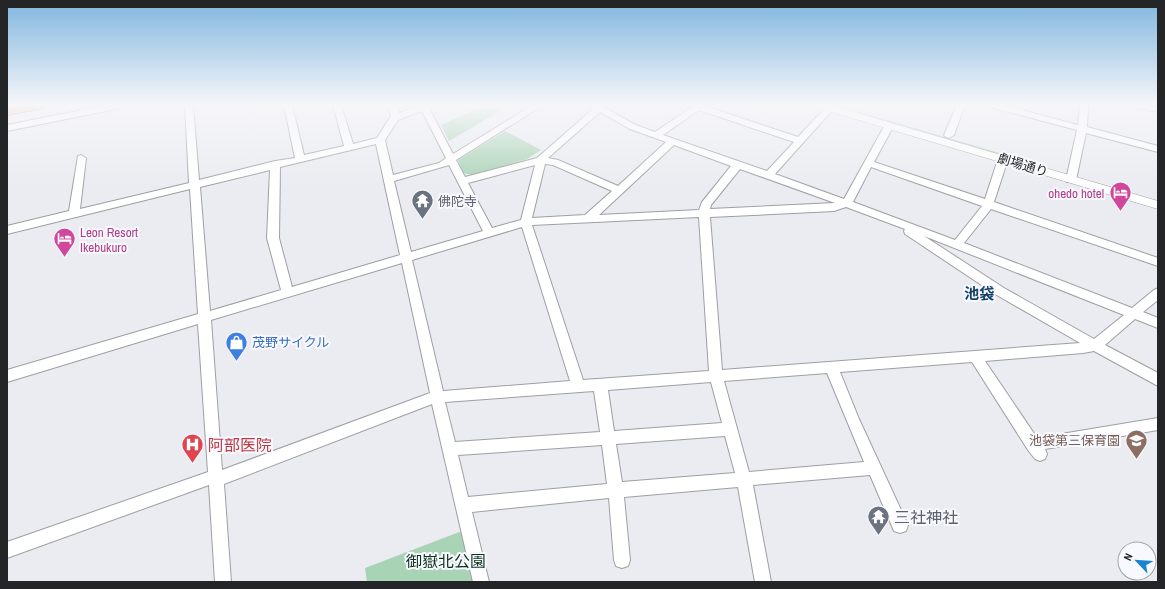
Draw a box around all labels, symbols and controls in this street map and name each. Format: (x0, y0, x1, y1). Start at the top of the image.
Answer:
street label: 劇場通り (996, 149, 1050, 181)
hotel icon: ohedo hotel (1107, 180, 1133, 213)
place label: ohedo hotel (1048, 185, 1104, 202)
temple icon: 佛陀寺 (409, 188, 435, 221)
place label: 佛陀寺 (438, 193, 477, 210)
place label: Leon Resort Ikebukuro (80, 224, 138, 256)
hotel icon: Leon Resort Ikebukuro (52, 226, 78, 259)
district label: 池袋 (964, 283, 994, 304)
shop icon: 茂野サイクル (224, 329, 250, 362)
place label: 茂野サイクル (252, 334, 329, 351)
school or university icon: 池袋第三保育園 (1123, 427, 1149, 460)
hospital icon: 阿部医院 (180, 432, 206, 465)
place label: 池袋第三保育園 (1029, 432, 1120, 449)
place label: 阿部医院 (208, 434, 272, 456)
temple icon: 三社神社 (865, 504, 891, 537)
place label: 三社神社 (894, 506, 958, 528)
north arrow (1117, 541, 1157, 581)
park label: 御嶽北公園 (406, 550, 486, 572)
text: N (1120, 551, 1136, 563)

